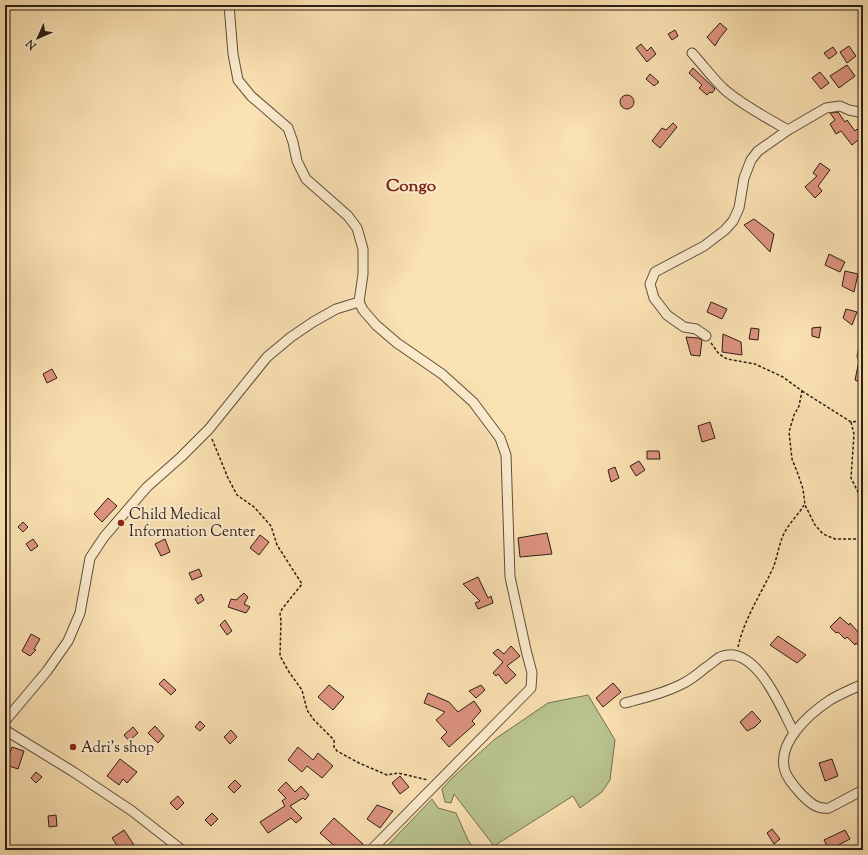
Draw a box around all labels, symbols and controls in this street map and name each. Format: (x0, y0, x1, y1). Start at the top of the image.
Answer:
north arrow (18, 18, 58, 58)
text: N (23, 35, 41, 54)
district label: Congo (386, 175, 436, 199)
place label: Child Medical Information Center (129, 505, 256, 543)
marker: Child Medical Information Center (116, 518, 126, 528)
place label: Adri's shop (81, 738, 154, 759)
marker: Adri's shop (68, 742, 78, 752)

